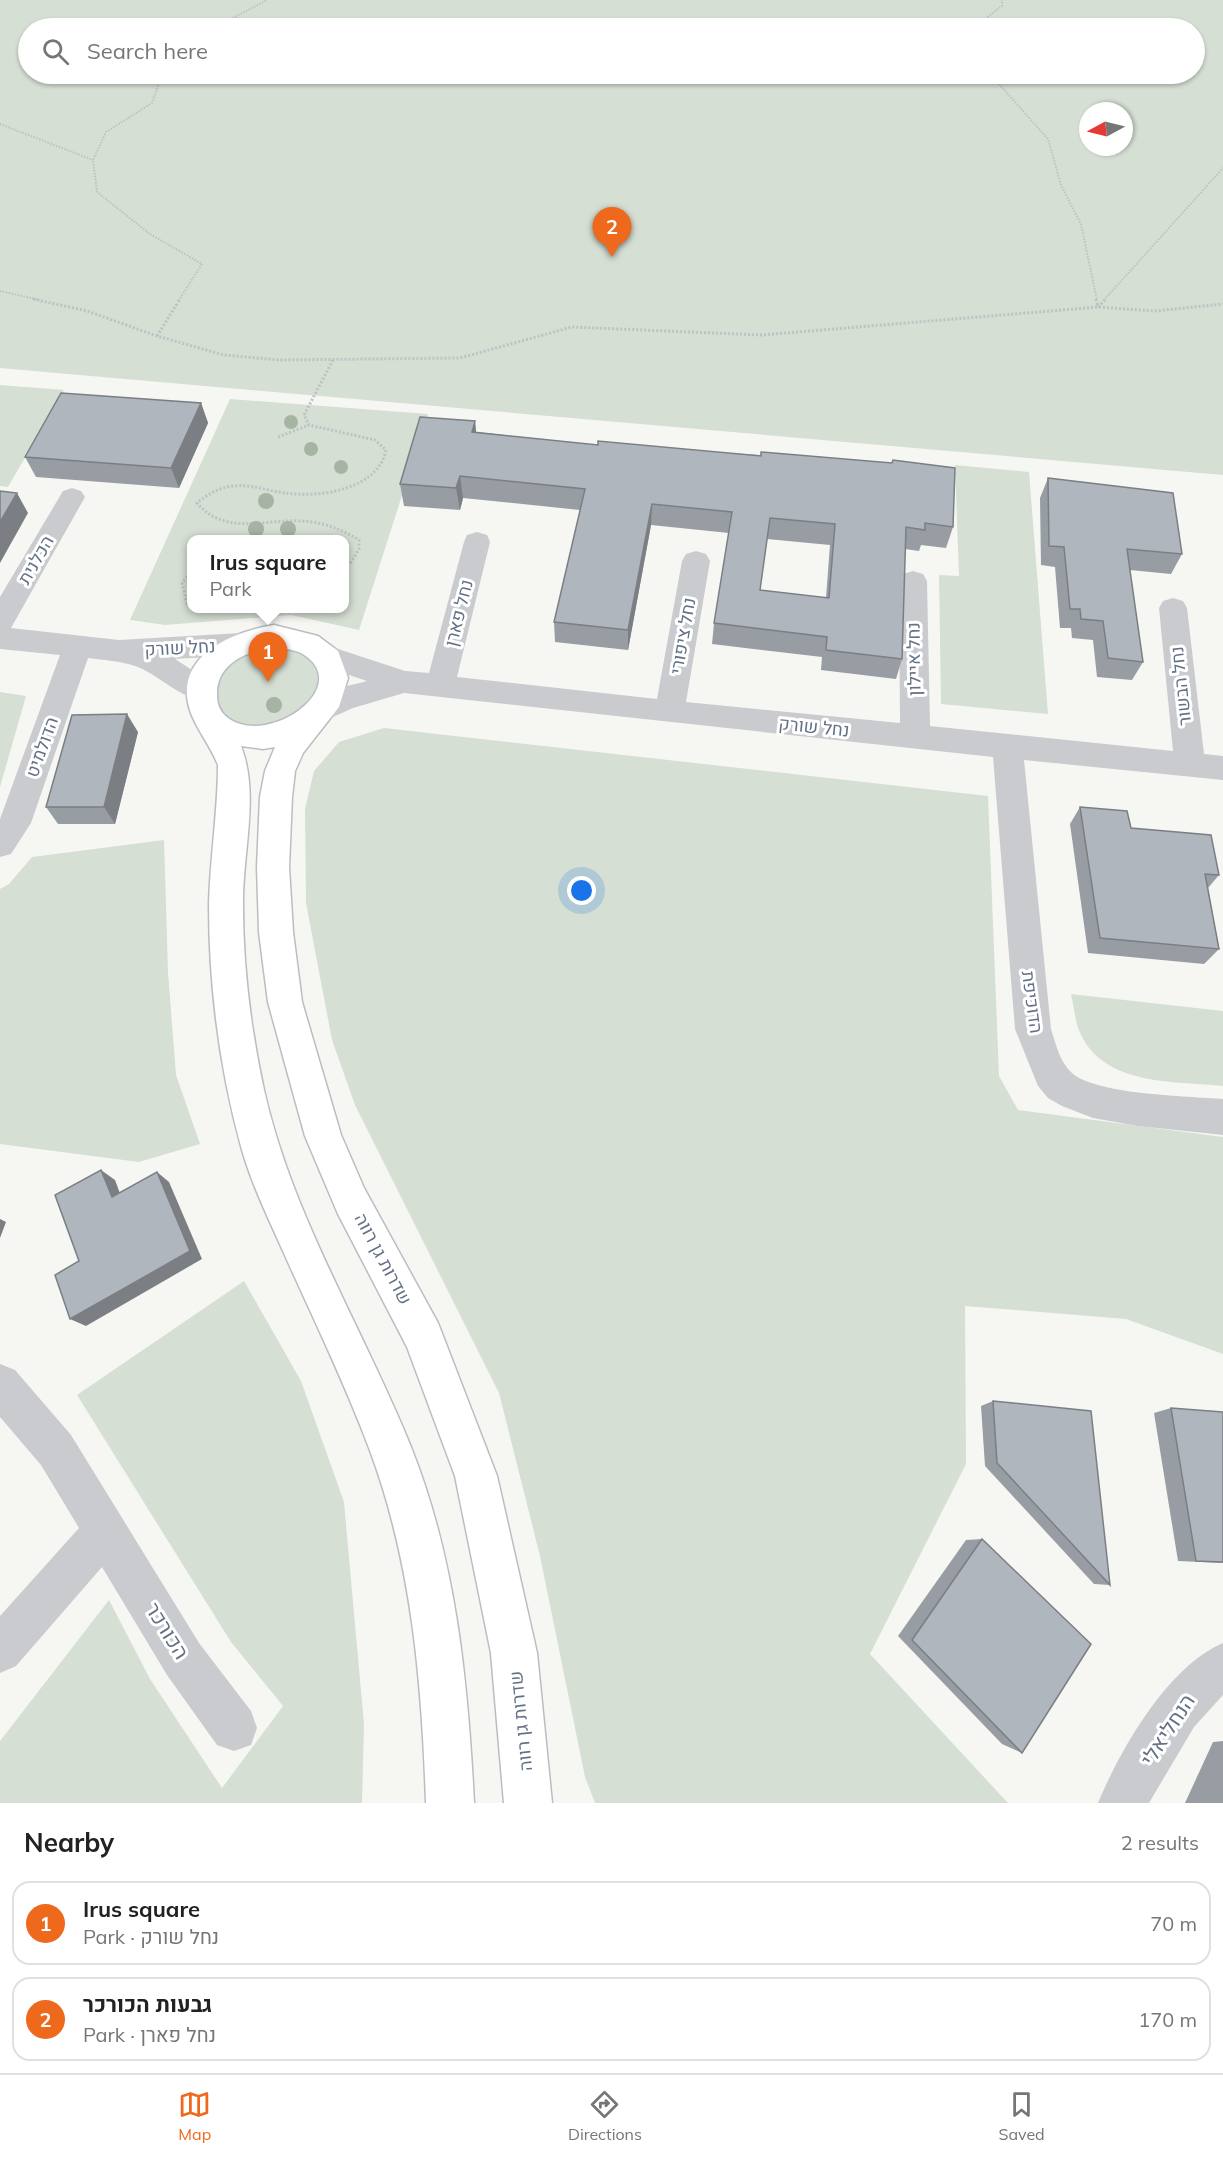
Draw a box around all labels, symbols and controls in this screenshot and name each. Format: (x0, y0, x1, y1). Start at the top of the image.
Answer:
search box (18, 18, 1205, 84)
icon: search (39, 35, 72, 68)
text: Search here (87, 37, 208, 65)
north arrow (1079, 102, 1133, 156)
pin: 2 (592, 208, 632, 257)
street label: הכלנית (12, 531, 59, 588)
popup (187, 535, 349, 613)
text: Irus square (210, 548, 327, 576)
text: Park (210, 576, 252, 601)
street label: נחל פארן (439, 577, 478, 649)
street label: נחל ציפורי (664, 596, 701, 676)
street label: נחל איילון (901, 622, 926, 696)
pin: 1 (248, 632, 288, 682)
street label: נחל שורק (144, 634, 216, 661)
street label: נחל הבשור (1165, 645, 1196, 727)
street label: נחל שורק (778, 711, 851, 742)
street label: הדולמיט (20, 714, 63, 780)
your location (567, 876, 596, 905)
street label: הדוכיפת (1017, 969, 1048, 1035)
street label: שדרות גן רווה (350, 1209, 417, 1309)
street label: הכורכר (140, 1597, 195, 1664)
street label: שדרות גן רווה (504, 1670, 537, 1772)
street label: הנחליאלי (1134, 1689, 1200, 1770)
text: Nearby (24, 1826, 114, 1859)
text: 2 results (1121, 1830, 1199, 1855)
text: Irus square (83, 1895, 200, 1923)
text: 1 (40, 1911, 52, 1936)
text: 70 m (1150, 1911, 1197, 1936)
text: Park · נחל שורק (83, 1924, 219, 1949)
text: גבעות הכורכר (83, 1990, 212, 2018)
text: 2 (40, 2007, 52, 2032)
text: 170 m (1138, 2007, 1197, 2032)
text: Park · נחל פארן (83, 2022, 216, 2047)
tab: Map (178, 2088, 211, 2144)
tab: Directions (568, 2088, 642, 2144)
tab: Saved (999, 2088, 1045, 2144)

